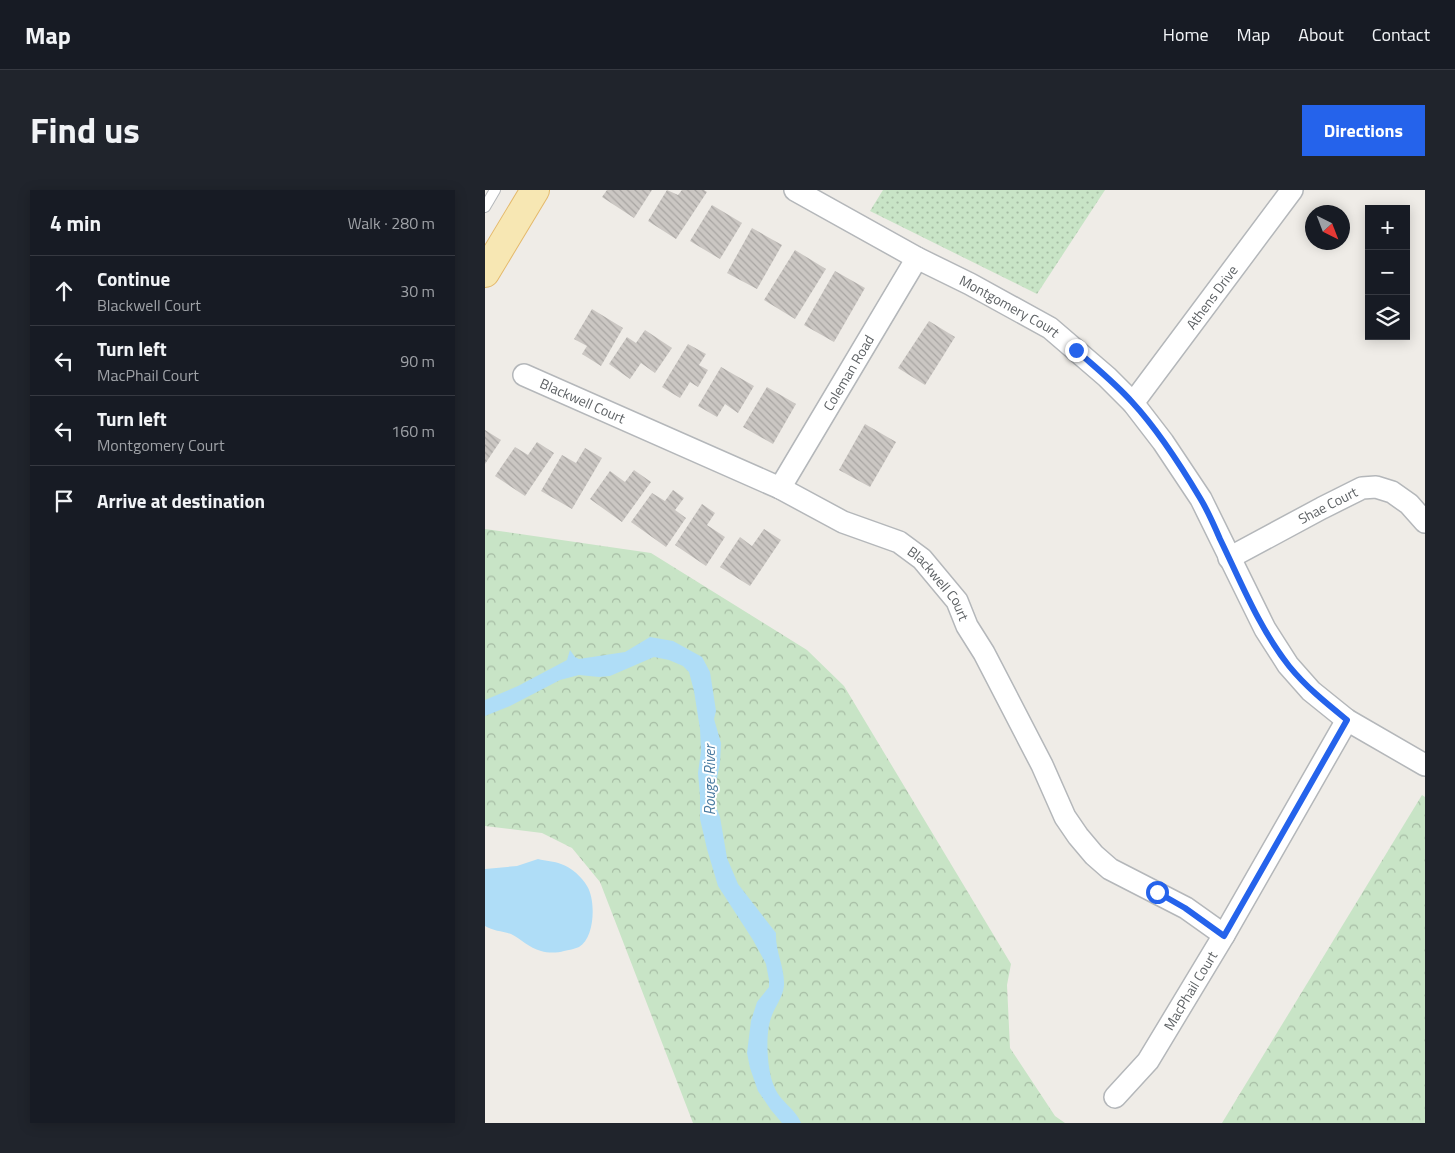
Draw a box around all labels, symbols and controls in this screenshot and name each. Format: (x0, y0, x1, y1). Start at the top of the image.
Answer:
text: Map (25, 17, 71, 53)
text: Home (1163, 21, 1209, 48)
text: Map (1237, 21, 1270, 48)
text: About (1298, 21, 1344, 48)
text: Contact (1372, 21, 1430, 48)
text: Find us (30, 103, 140, 157)
button: Directions (1302, 105, 1425, 156)
north arrow (1305, 205, 1350, 250)
map controls (1365, 205, 1410, 340)
button: + (1365, 205, 1410, 250)
text: 4 min (50, 207, 101, 239)
text: Walk · 280 m (347, 211, 435, 235)
button: − (1365, 250, 1410, 295)
street label: Athens Drive (1181, 260, 1243, 333)
text: Continue (97, 264, 170, 293)
street label: Montgomery Court (956, 269, 1065, 342)
icon: ahead (50, 277, 78, 305)
text: 30 m (400, 279, 435, 303)
text: Blackwell Court (97, 293, 201, 317)
button: layers (1365, 295, 1410, 340)
street label: Coleman Road (817, 331, 879, 414)
text: Turn left (97, 334, 167, 363)
route end (1065, 339, 1088, 362)
icon: left (50, 347, 78, 375)
text: 90 m (400, 349, 435, 373)
text: MacPhail Court (97, 363, 199, 387)
street label: Blackwell Court (537, 372, 629, 428)
text: Turn left (97, 404, 167, 433)
icon: left (50, 417, 78, 445)
text: 160 m (391, 419, 435, 443)
text: Montgomery Court (97, 433, 225, 457)
street label: Shae Court (1294, 481, 1361, 529)
text: Arrive at destination (97, 486, 265, 515)
icon: arrive (50, 487, 78, 515)
street label: Blackwell Court (903, 541, 975, 624)
water label: Rouge River (698, 743, 721, 815)
route start (1146, 881, 1169, 904)
street label: MacPhail Court (1158, 947, 1222, 1034)

